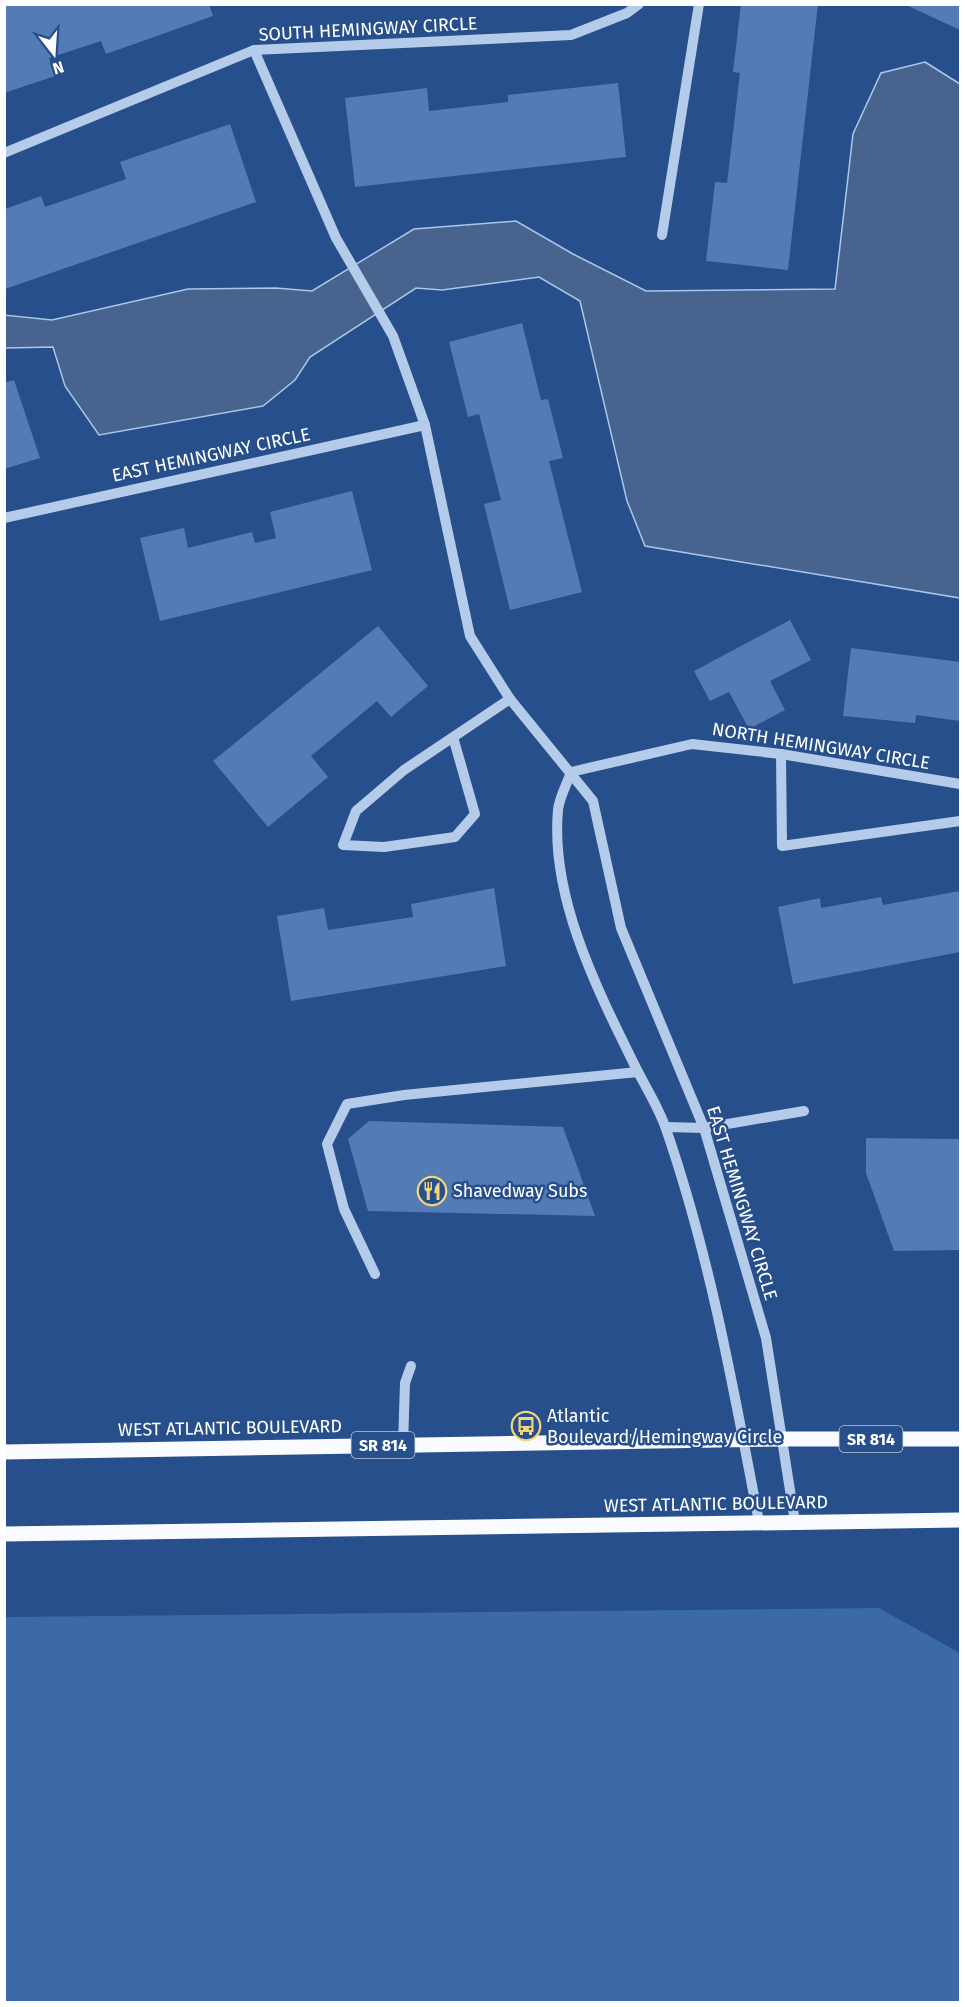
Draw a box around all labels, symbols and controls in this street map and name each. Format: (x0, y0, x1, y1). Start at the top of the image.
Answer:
street label: SOUTH HEMINGWAY CIRCLE (258, 12, 478, 46)
north arrow (24, 24, 84, 84)
text: N (50, 57, 66, 79)
street label: EAST HEMINGWAY CIRCLE (110, 423, 312, 487)
street label: NORTH HEMINGWAY CIRCLE (711, 718, 931, 774)
street label: EAST HEMINGWAY CIRCLE (702, 1103, 782, 1303)
restaurant icon: Shavedway Subs (416, 1175, 448, 1207)
place label: Shavedway Subs (453, 1180, 587, 1202)
place label: Atlantic Boulevard/Hemingway Circle (547, 1405, 782, 1448)
bus stop icon: Atlantic Boulevard/Hemingway Circle (510, 1410, 542, 1442)
street label: WEST ATLANTIC BOULEVARD (118, 1415, 342, 1441)
road number: SR 814 (840, 1426, 902, 1452)
road number: SR 814 (352, 1432, 415, 1458)
street label: WEST ATLANTIC BOULEVARD (604, 1491, 828, 1517)

